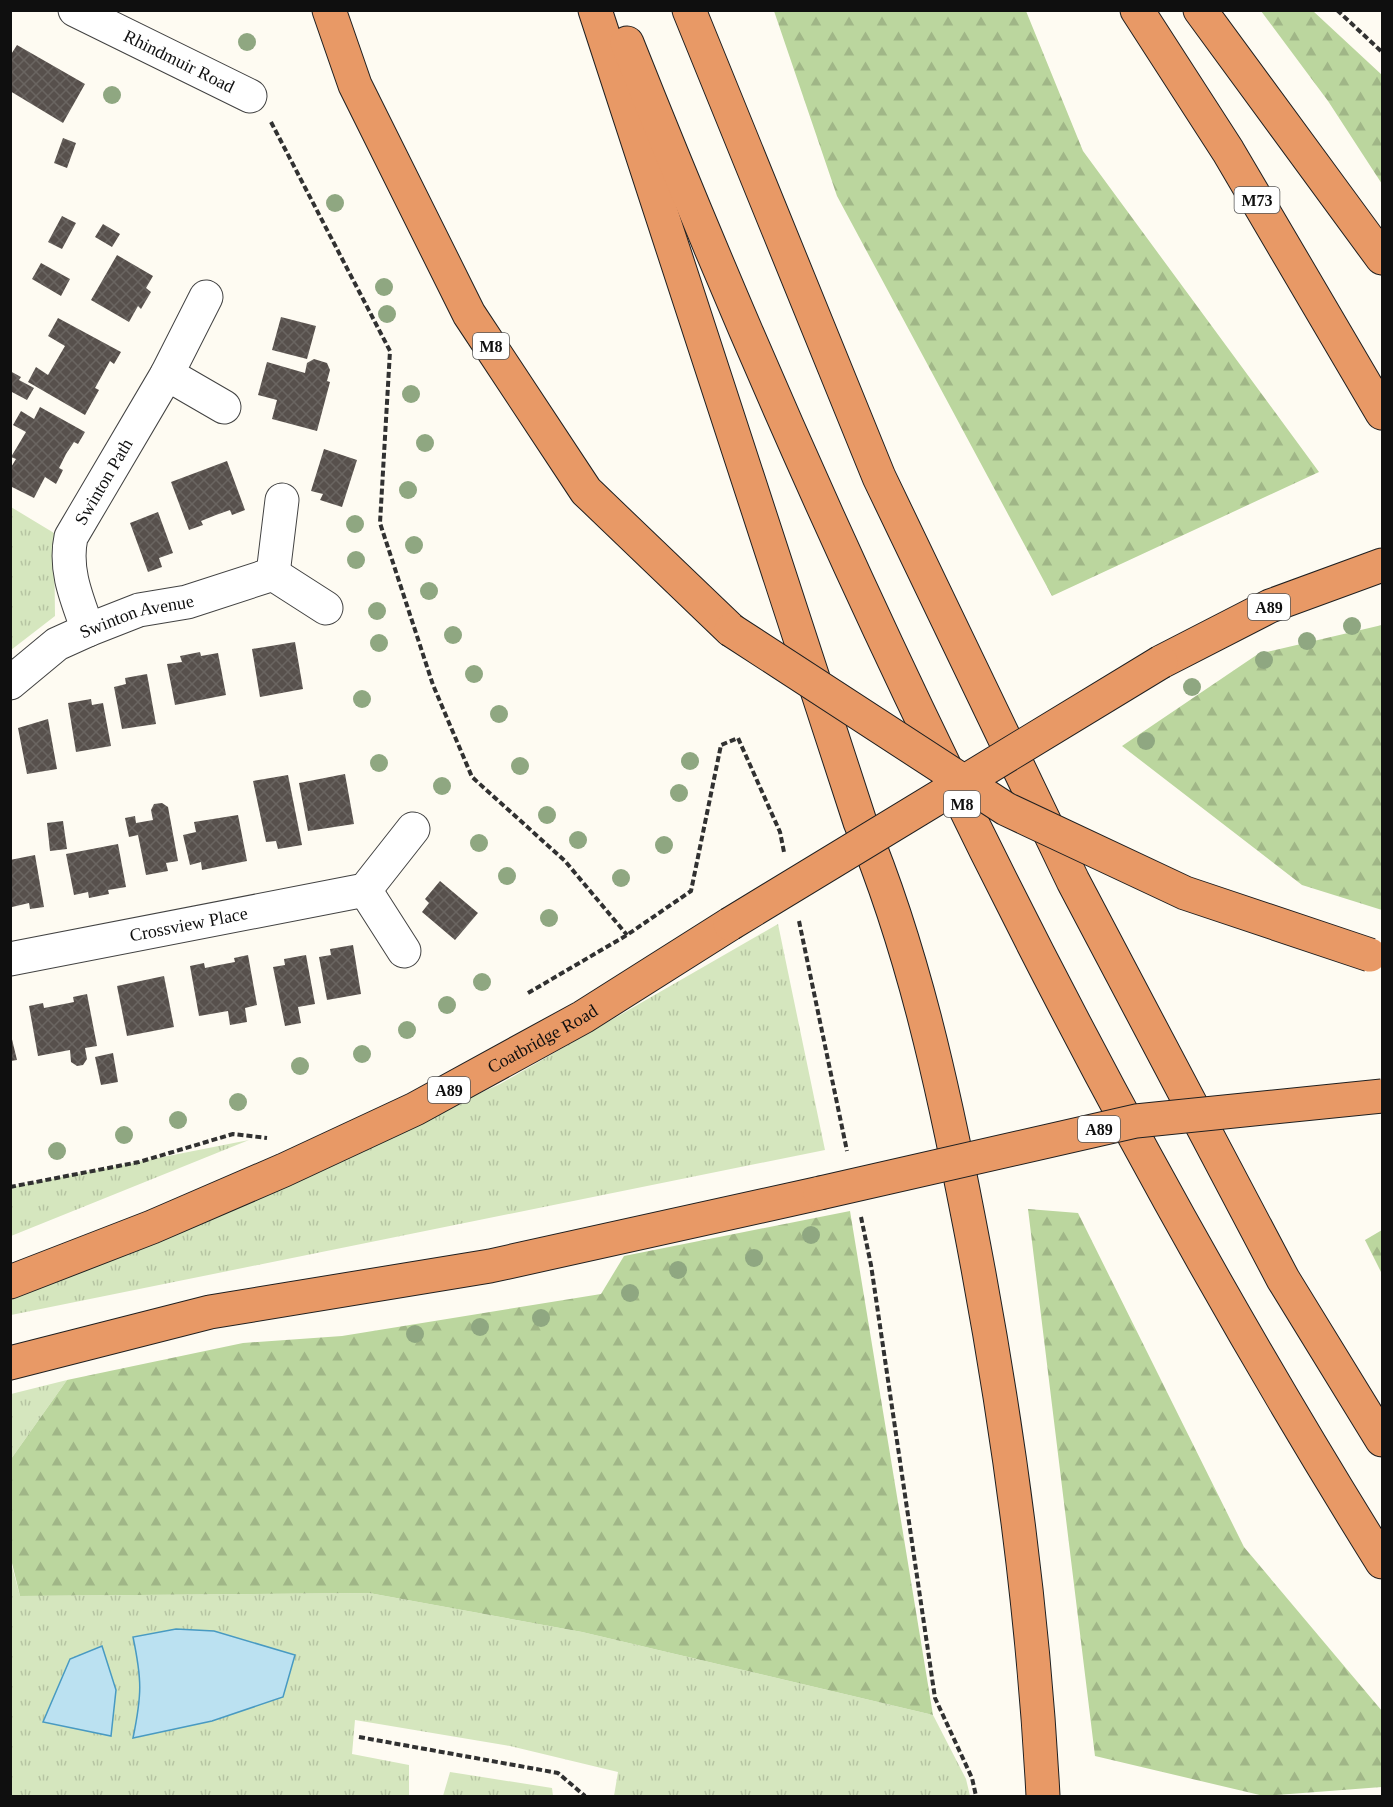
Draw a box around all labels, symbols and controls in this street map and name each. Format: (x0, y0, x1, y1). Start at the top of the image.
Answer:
street label: Rhindmuir Road (121, 26, 238, 97)
road number: M73 (1234, 187, 1280, 213)
road number: M8 (473, 333, 509, 359)
street label: Swinton Path (70, 435, 137, 528)
street label: Swinton Avenue (76, 590, 196, 642)
road number: A89 (1248, 594, 1290, 620)
road number: M8 (944, 791, 980, 817)
street label: Crossview Place (128, 903, 249, 946)
street label: Coatbridge Road (484, 1000, 601, 1077)
road number: A89 (428, 1077, 470, 1103)
road number: A89 (1078, 1116, 1120, 1142)

